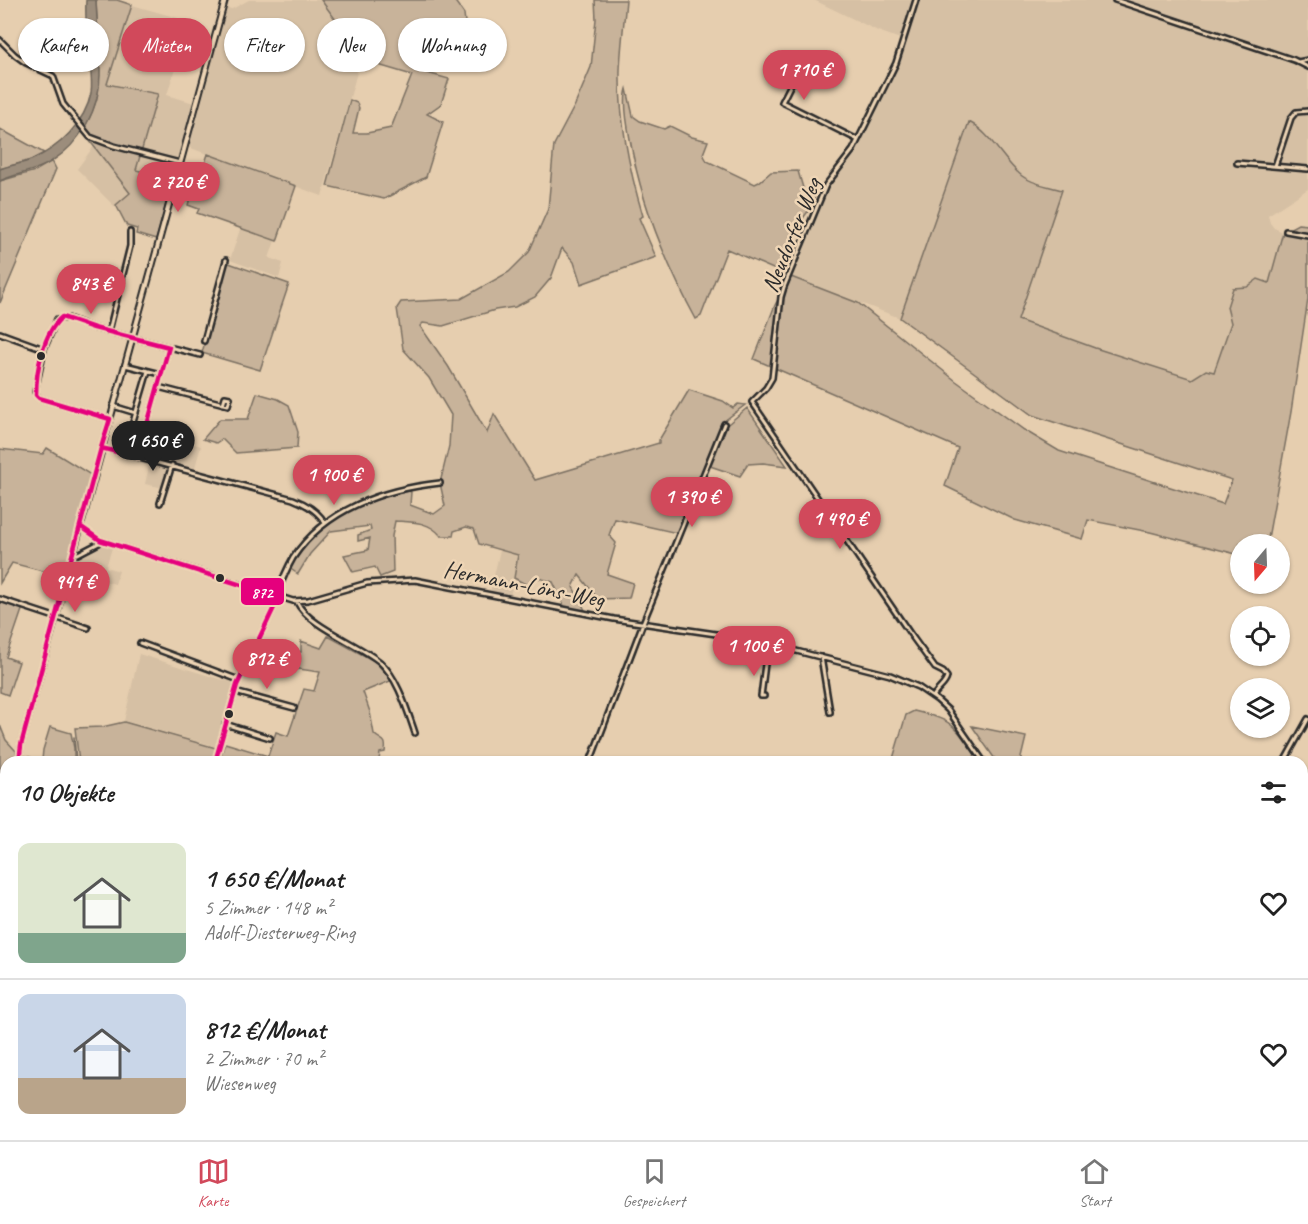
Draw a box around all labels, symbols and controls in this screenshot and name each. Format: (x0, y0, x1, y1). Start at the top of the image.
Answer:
chip: Kaufen (18, 18, 109, 72)
chip: Mieten (121, 18, 212, 72)
chip: Filter (224, 18, 305, 72)
chip: Neu (317, 18, 386, 72)
chip: Wohnung (398, 18, 507, 72)
pin: 1 710 € (749, 50, 859, 101)
text: 1 710 € (777, 57, 831, 82)
pin: 2 720 € (123, 162, 233, 213)
text: 2 720 € (151, 169, 205, 194)
street label: Neudorfer Weg (754, 171, 828, 297)
pin: 843 € (49, 264, 133, 315)
text: 843 € (71, 271, 111, 296)
unlabelled marker (35, 350, 47, 362)
pin: 1 650 € (98, 421, 208, 472)
text: 1 650 € (126, 428, 180, 453)
pin: 1 900 € (279, 455, 389, 506)
text: 1 900 € (307, 462, 361, 487)
pin: 1 390 € (637, 477, 747, 528)
text: 1 390 € (665, 484, 719, 509)
pin: 1 490 € (785, 499, 895, 550)
text: 1 490 € (813, 506, 867, 531)
north arrow (1230, 534, 1290, 594)
map controls (1230, 534, 1290, 738)
street label: Hermann-Löns-Weg (441, 554, 608, 615)
pin: 941 € (33, 562, 117, 613)
text: 941 € (55, 569, 95, 594)
unlabelled marker (214, 572, 226, 584)
line badge: 872 (240, 577, 285, 606)
text: 872 (251, 583, 275, 603)
button: locate (1230, 606, 1290, 666)
pin: 1 100 € (699, 626, 809, 677)
text: 1 100 € (727, 633, 781, 658)
pin: 812 € (225, 639, 309, 690)
text: 812 € (247, 646, 287, 671)
button: layers (1230, 678, 1290, 738)
unlabelled marker (223, 708, 235, 720)
text: 10 Objekte (18, 776, 114, 809)
icon: filters (1257, 776, 1290, 809)
text: 1 650 €/Monat (204, 862, 343, 895)
icon: home (66, 867, 138, 939)
icon: heart (1257, 887, 1290, 920)
text: 5 Zimmer · 148 m² (204, 895, 332, 920)
text: Adolf-Diesterweg-Ring (204, 920, 355, 945)
text: 812 €/Monat (204, 1013, 325, 1046)
icon: home (66, 1018, 138, 1090)
icon: heart (1257, 1038, 1290, 1071)
text: 2 Zimmer · 70 m² (204, 1046, 323, 1071)
text: Wiesenweg (204, 1071, 276, 1096)
tab: Karte (197, 1155, 230, 1211)
tab: Gespeichert (623, 1155, 685, 1211)
tab: Start (1078, 1155, 1111, 1211)

